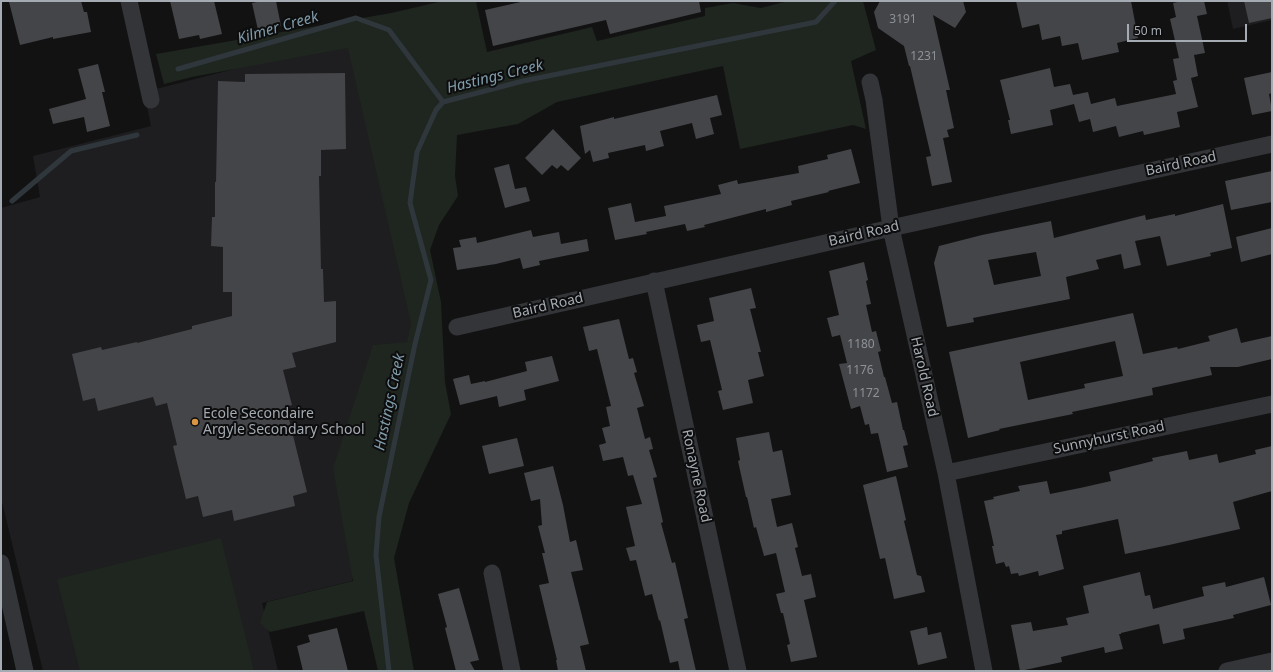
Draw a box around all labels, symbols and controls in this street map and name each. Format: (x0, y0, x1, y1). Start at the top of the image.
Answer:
water label: Kilmer Creek (235, 8, 321, 48)
house number: 3191 (889, 13, 917, 27)
scale bar (1129, 16, 1249, 42)
text: 50 m (1134, 22, 1162, 39)
house number: 1231 (910, 50, 938, 64)
water label: Hastings Creek (445, 56, 545, 98)
street label: Baird Road (1144, 148, 1218, 180)
street label: Baird Road (827, 218, 901, 250)
street label: Baird Road (511, 290, 585, 322)
street label: Harold Road (907, 335, 941, 419)
house number: 1180 (847, 338, 875, 352)
water label: Hastings Creek (371, 352, 409, 452)
house number: 1176 (846, 364, 874, 378)
house number: 1172 (852, 387, 880, 401)
place label: Ecole Secondaire Argyle Secondary School (203, 406, 365, 438)
marker: Ecole Secondaire Argyle Secondary School (190, 417, 200, 427)
street label: Sunnyhurst Road (1052, 418, 1166, 458)
street label: Ronayne Road (678, 428, 714, 524)

